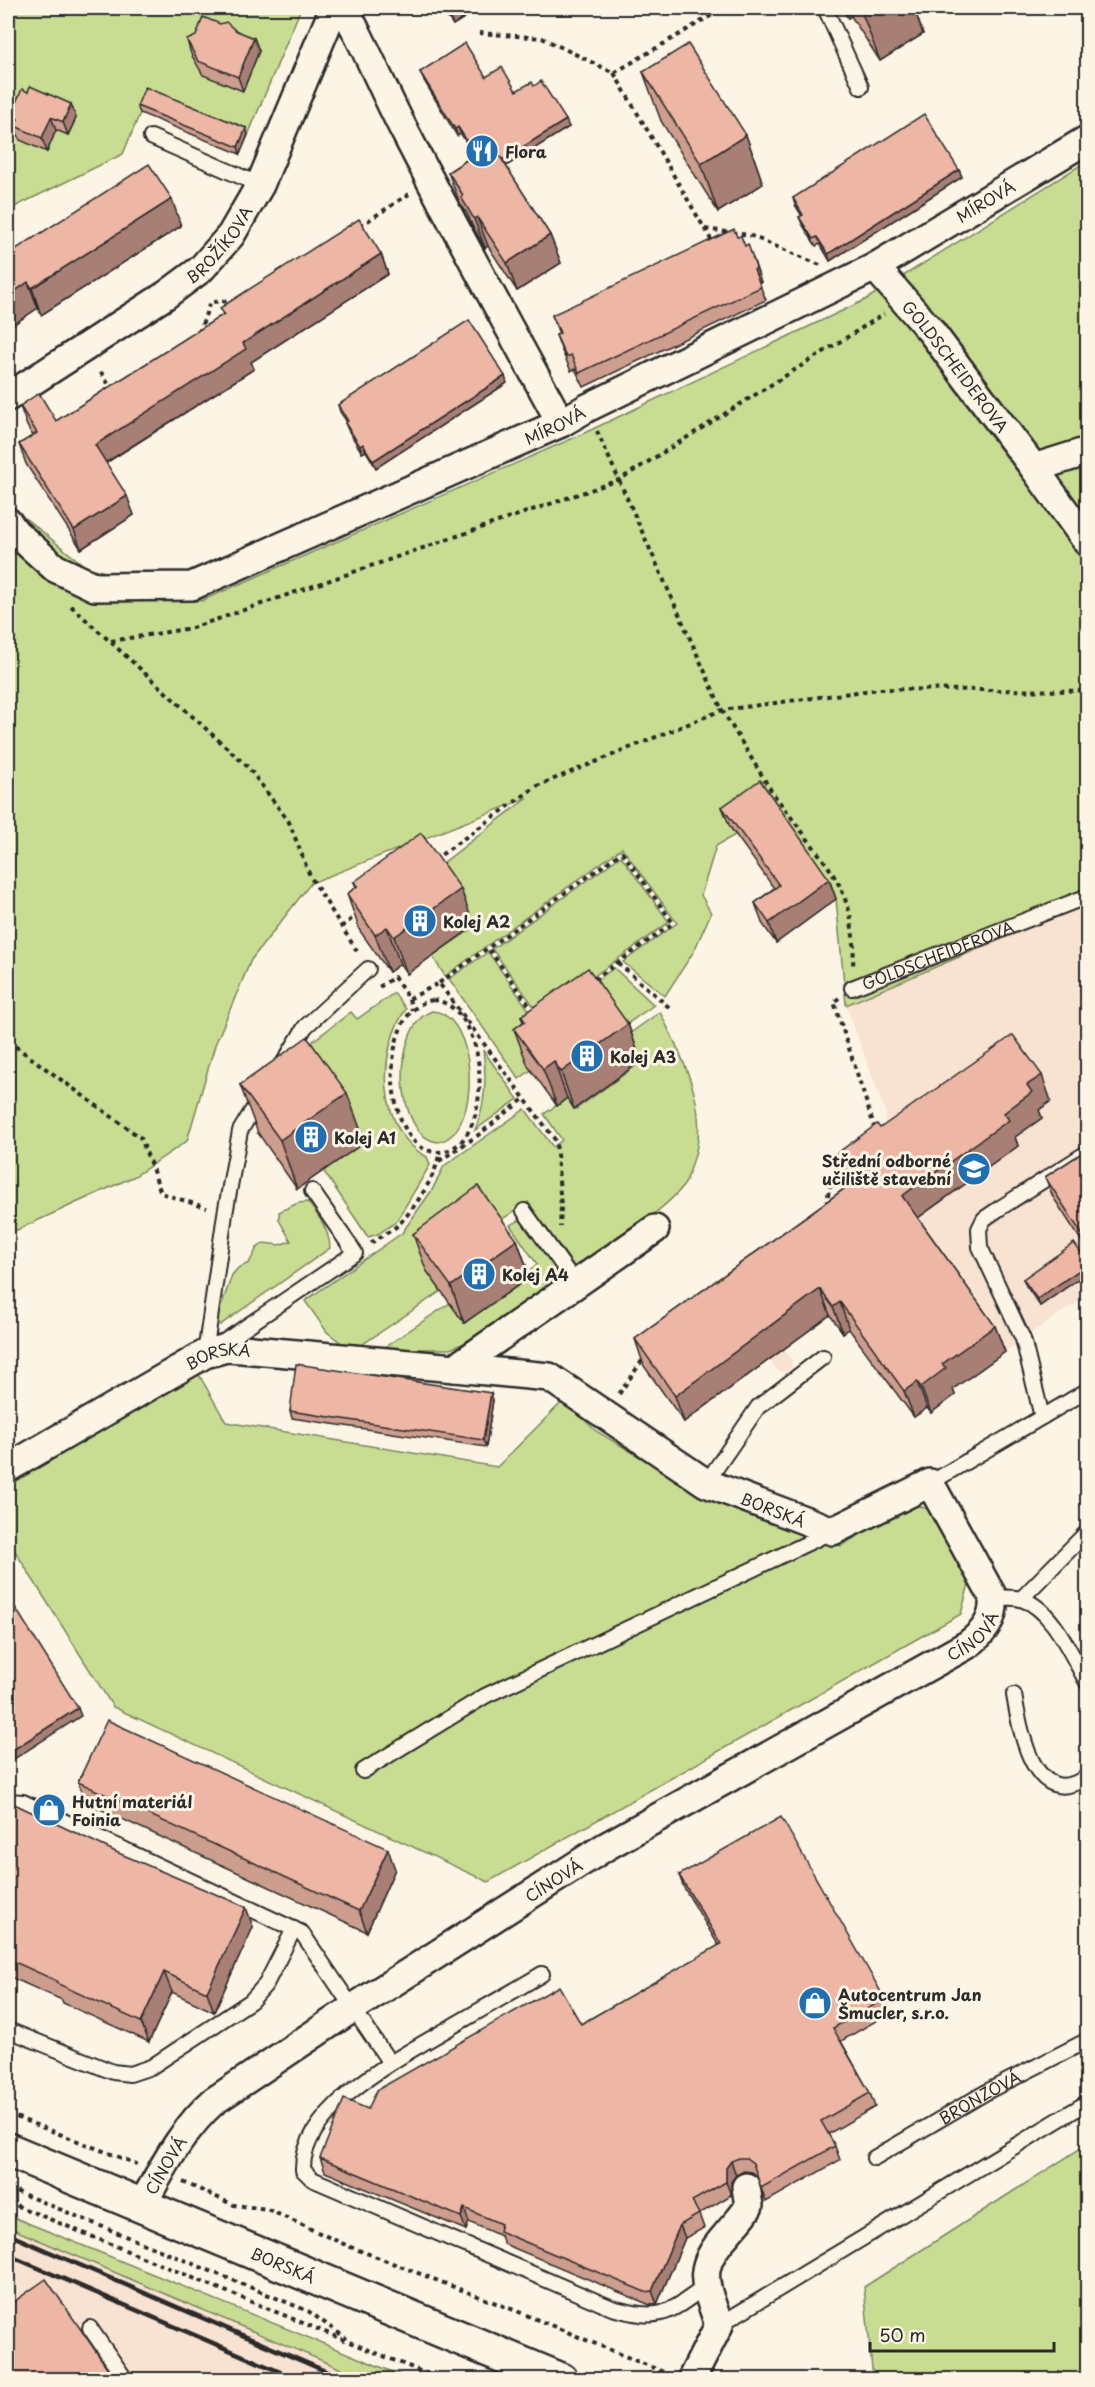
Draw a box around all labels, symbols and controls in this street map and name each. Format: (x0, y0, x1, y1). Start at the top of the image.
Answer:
restaurant icon: Flora (464, 133, 500, 169)
place label: Flora (505, 139, 547, 163)
street label: MÍROVÁ (951, 174, 1019, 228)
street label: BROŽÍKOVA (180, 201, 258, 289)
street label: GOLDSCHEIDEROVA (897, 295, 1015, 437)
street label: MÍROVÁ (520, 400, 589, 450)
building icon: Kolej A2 (402, 903, 438, 939)
place label: Kolej A2 (443, 909, 510, 933)
street label: GOLDSCHEIDEROVA (858, 914, 1017, 995)
building icon: Kolej A3 (569, 1038, 605, 1074)
place label: Kolej A3 (610, 1044, 676, 1068)
building icon: Kolej A1 (293, 1119, 329, 1155)
place label: Kolej A1 (334, 1125, 396, 1149)
place label: Střední odborné učiliště stavební (822, 1148, 952, 1190)
school or university icon: Střední odborné učiliště stavební (956, 1151, 992, 1187)
building icon: Kolej A4 (461, 1256, 497, 1292)
place label: Kolej A4 (502, 1262, 569, 1286)
street label: BORSKÁ (180, 1336, 252, 1375)
street label: BORSKÁ (737, 1486, 809, 1532)
street label: CÍNOVÁ (942, 1608, 1004, 1666)
place label: Hutní materiál Foinia (72, 1789, 192, 1831)
shop icon: Hutní materiál Foinia (31, 1792, 67, 1828)
street label: CÍNOVÁ (520, 1853, 587, 1907)
place label: Autocentrum Jan Šmucler, s.r.o. (838, 1982, 982, 2024)
shop icon: Autocentrum Jan Šmucler, s.r.o. (797, 1985, 833, 2021)
street label: BRONZOVÁ (934, 2064, 1025, 2130)
street label: CÍNOVÁ (138, 2131, 192, 2199)
street label: BORSKÁ (247, 2240, 319, 2289)
scale bar (870, 2315, 1054, 2353)
text: 50 m (879, 2321, 926, 2348)

